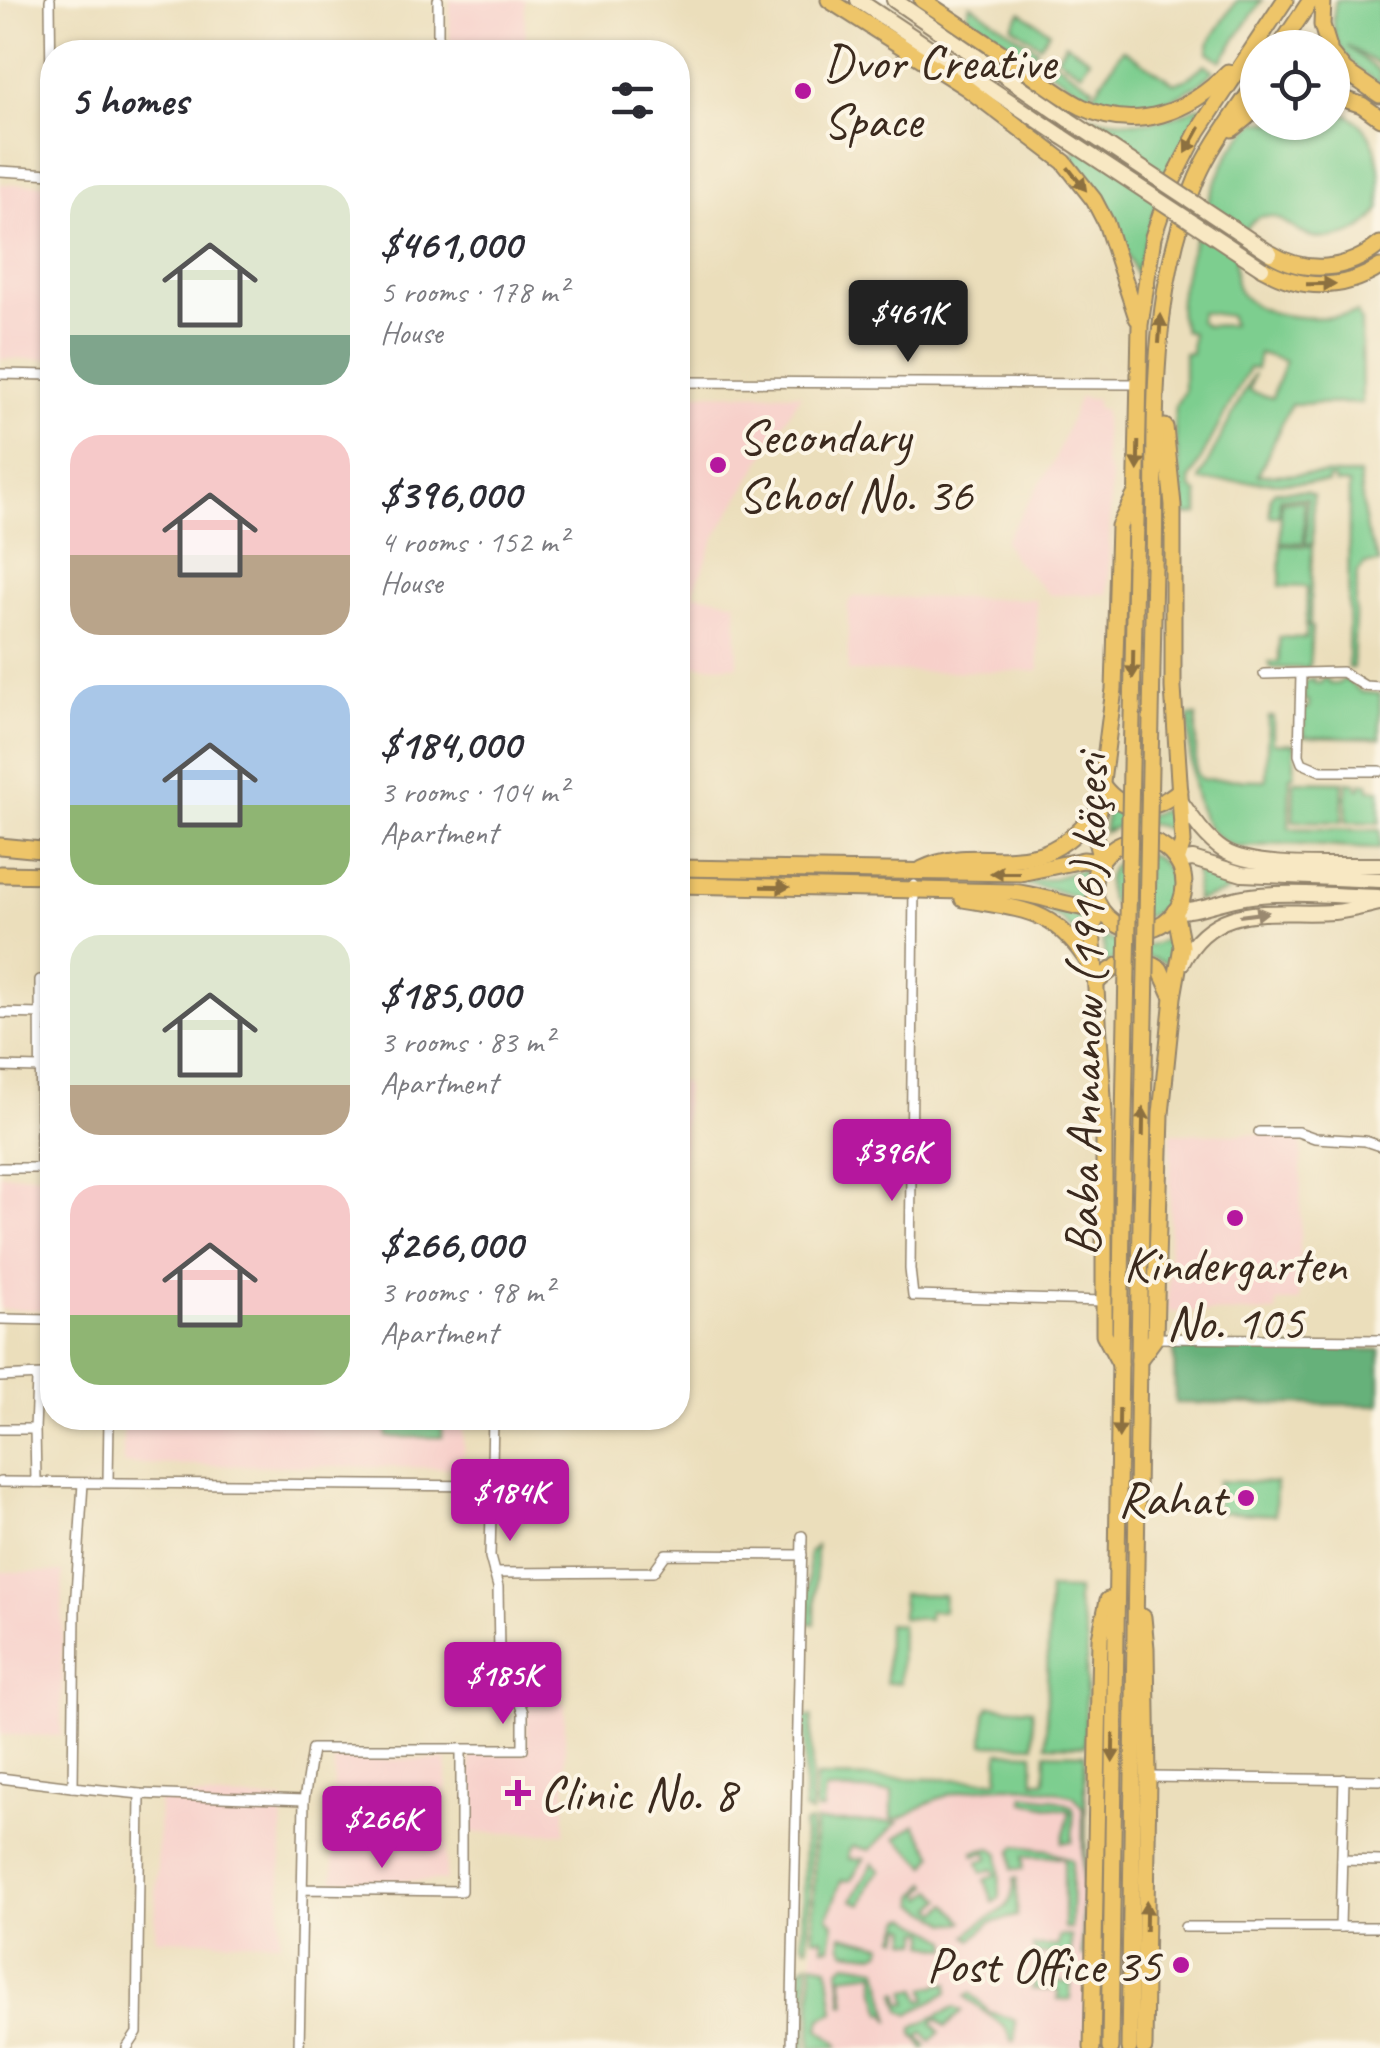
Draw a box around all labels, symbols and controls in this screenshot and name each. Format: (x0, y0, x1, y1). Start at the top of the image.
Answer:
map controls (1240, 30, 1350, 140)
button: locate (1240, 30, 1350, 140)
place label: Dvor Creative Space (823, 31, 1058, 152)
icon: filters (605, 73, 660, 128)
text: 5 homes (70, 74, 188, 127)
marker: Dvor Creative Space (792, 80, 814, 102)
one-way arrow (1185, 126, 1202, 155)
one-way arrow (1066, 166, 1087, 192)
text: $461,000 (380, 218, 522, 271)
icon: home (150, 225, 270, 345)
text: 5 rooms · 178 m² (380, 271, 567, 312)
one-way arrow (1306, 276, 1338, 292)
pin: $461K (838, 280, 978, 365)
text: $461K (871, 292, 945, 333)
text: House (380, 312, 442, 353)
one-way arrow (1153, 313, 1169, 345)
place label: Secondary School No. 36 (738, 405, 974, 526)
one-way arrow (1129, 440, 1145, 472)
marker: Secondary School No. 36 (707, 454, 729, 476)
text: $396,000 (380, 468, 521, 521)
icon: home (150, 475, 270, 595)
text: 4 rooms · 152 m² (380, 521, 567, 562)
text: House (380, 562, 442, 603)
one-way arrow (1125, 648, 1141, 680)
text: $184,000 (380, 718, 521, 771)
icon: home (150, 725, 270, 845)
street label: Baba Annanow (1916) köçesi (1050, 748, 1122, 1256)
text: 3 rooms · 104 m² (380, 771, 567, 812)
text: Apartment (380, 812, 498, 853)
one-way arrow (989, 865, 1021, 881)
one-way arrow (759, 880, 791, 896)
one-way arrow (1239, 905, 1270, 921)
text: $185,000 (380, 968, 520, 1021)
icon: home (150, 975, 270, 1095)
text: 3 rooms · 83 m² (380, 1021, 553, 1062)
text: Apartment (380, 1062, 498, 1103)
one-way arrow (1136, 1106, 1152, 1138)
pin: $396K (822, 1119, 962, 1204)
text: $396K (855, 1131, 929, 1172)
marker: Kindergarten No. 105 (1224, 1207, 1246, 1229)
text: $266,000 (380, 1218, 522, 1271)
icon: home (150, 1225, 270, 1345)
place label: Kindergarten No. 105 (1124, 1233, 1348, 1354)
text: 3 rooms · 98 m² (380, 1271, 553, 1312)
text: Apartment (380, 1312, 498, 1353)
one-way arrow (1111, 1407, 1127, 1439)
pin: $184K (440, 1459, 580, 1544)
place label: Rahat (1118, 1467, 1230, 1530)
text: $184K (473, 1471, 547, 1512)
marker: Rahat (1235, 1487, 1257, 1509)
pin: $185K (433, 1642, 573, 1727)
text: $185K (466, 1654, 540, 1695)
one-way arrow (1105, 1732, 1121, 1764)
place label: Clinic No. 8 (540, 1762, 741, 1825)
marker: Clinic No. 8 (505, 1780, 531, 1806)
pin: $266K (312, 1786, 452, 1871)
text: $266K (344, 1798, 420, 1839)
one-way arrow (1138, 1899, 1154, 1931)
place label: Post Office 35 (926, 1934, 1163, 1997)
marker: Post Office 35 (1170, 1954, 1192, 1976)

